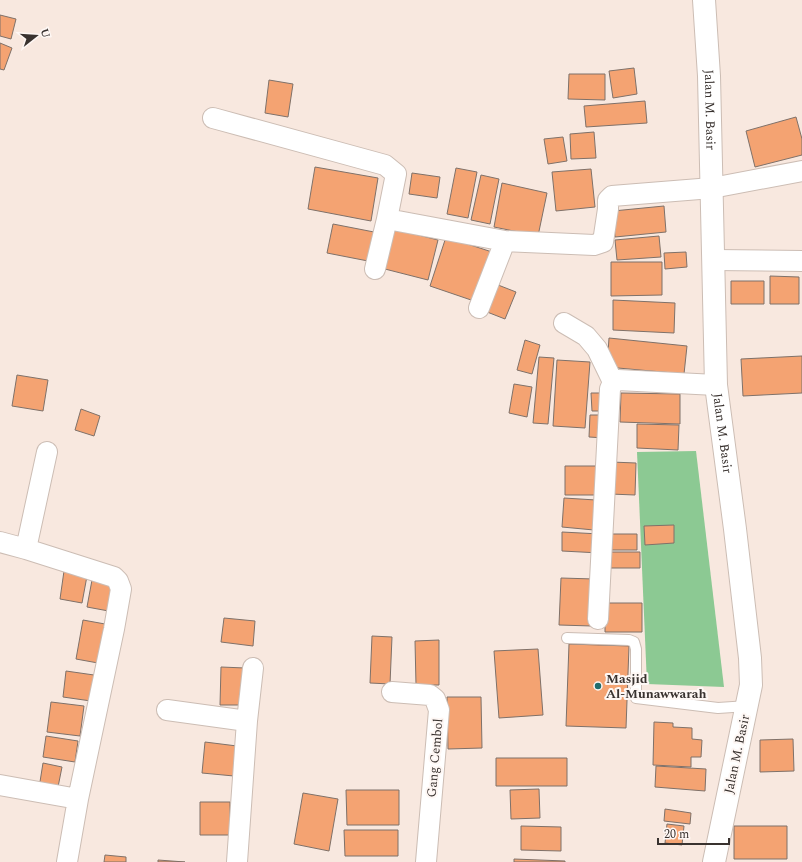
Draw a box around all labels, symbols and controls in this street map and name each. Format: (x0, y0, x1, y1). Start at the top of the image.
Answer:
north arrow (16, 16, 56, 56)
text: U (36, 26, 55, 40)
street label: Jalan M. Basir (699, 69, 721, 150)
street label: Jalan M. Basir (707, 392, 738, 475)
place label: Masjid Al-Munawwarah (606, 669, 707, 704)
marker: Masjid Al-Munawwarah (593, 681, 603, 691)
street label: Jalan M. Basir (719, 712, 755, 796)
street label: Gang Cembol (422, 718, 448, 798)
scale bar (658, 820, 729, 846)
text: 20 m (664, 825, 689, 844)

